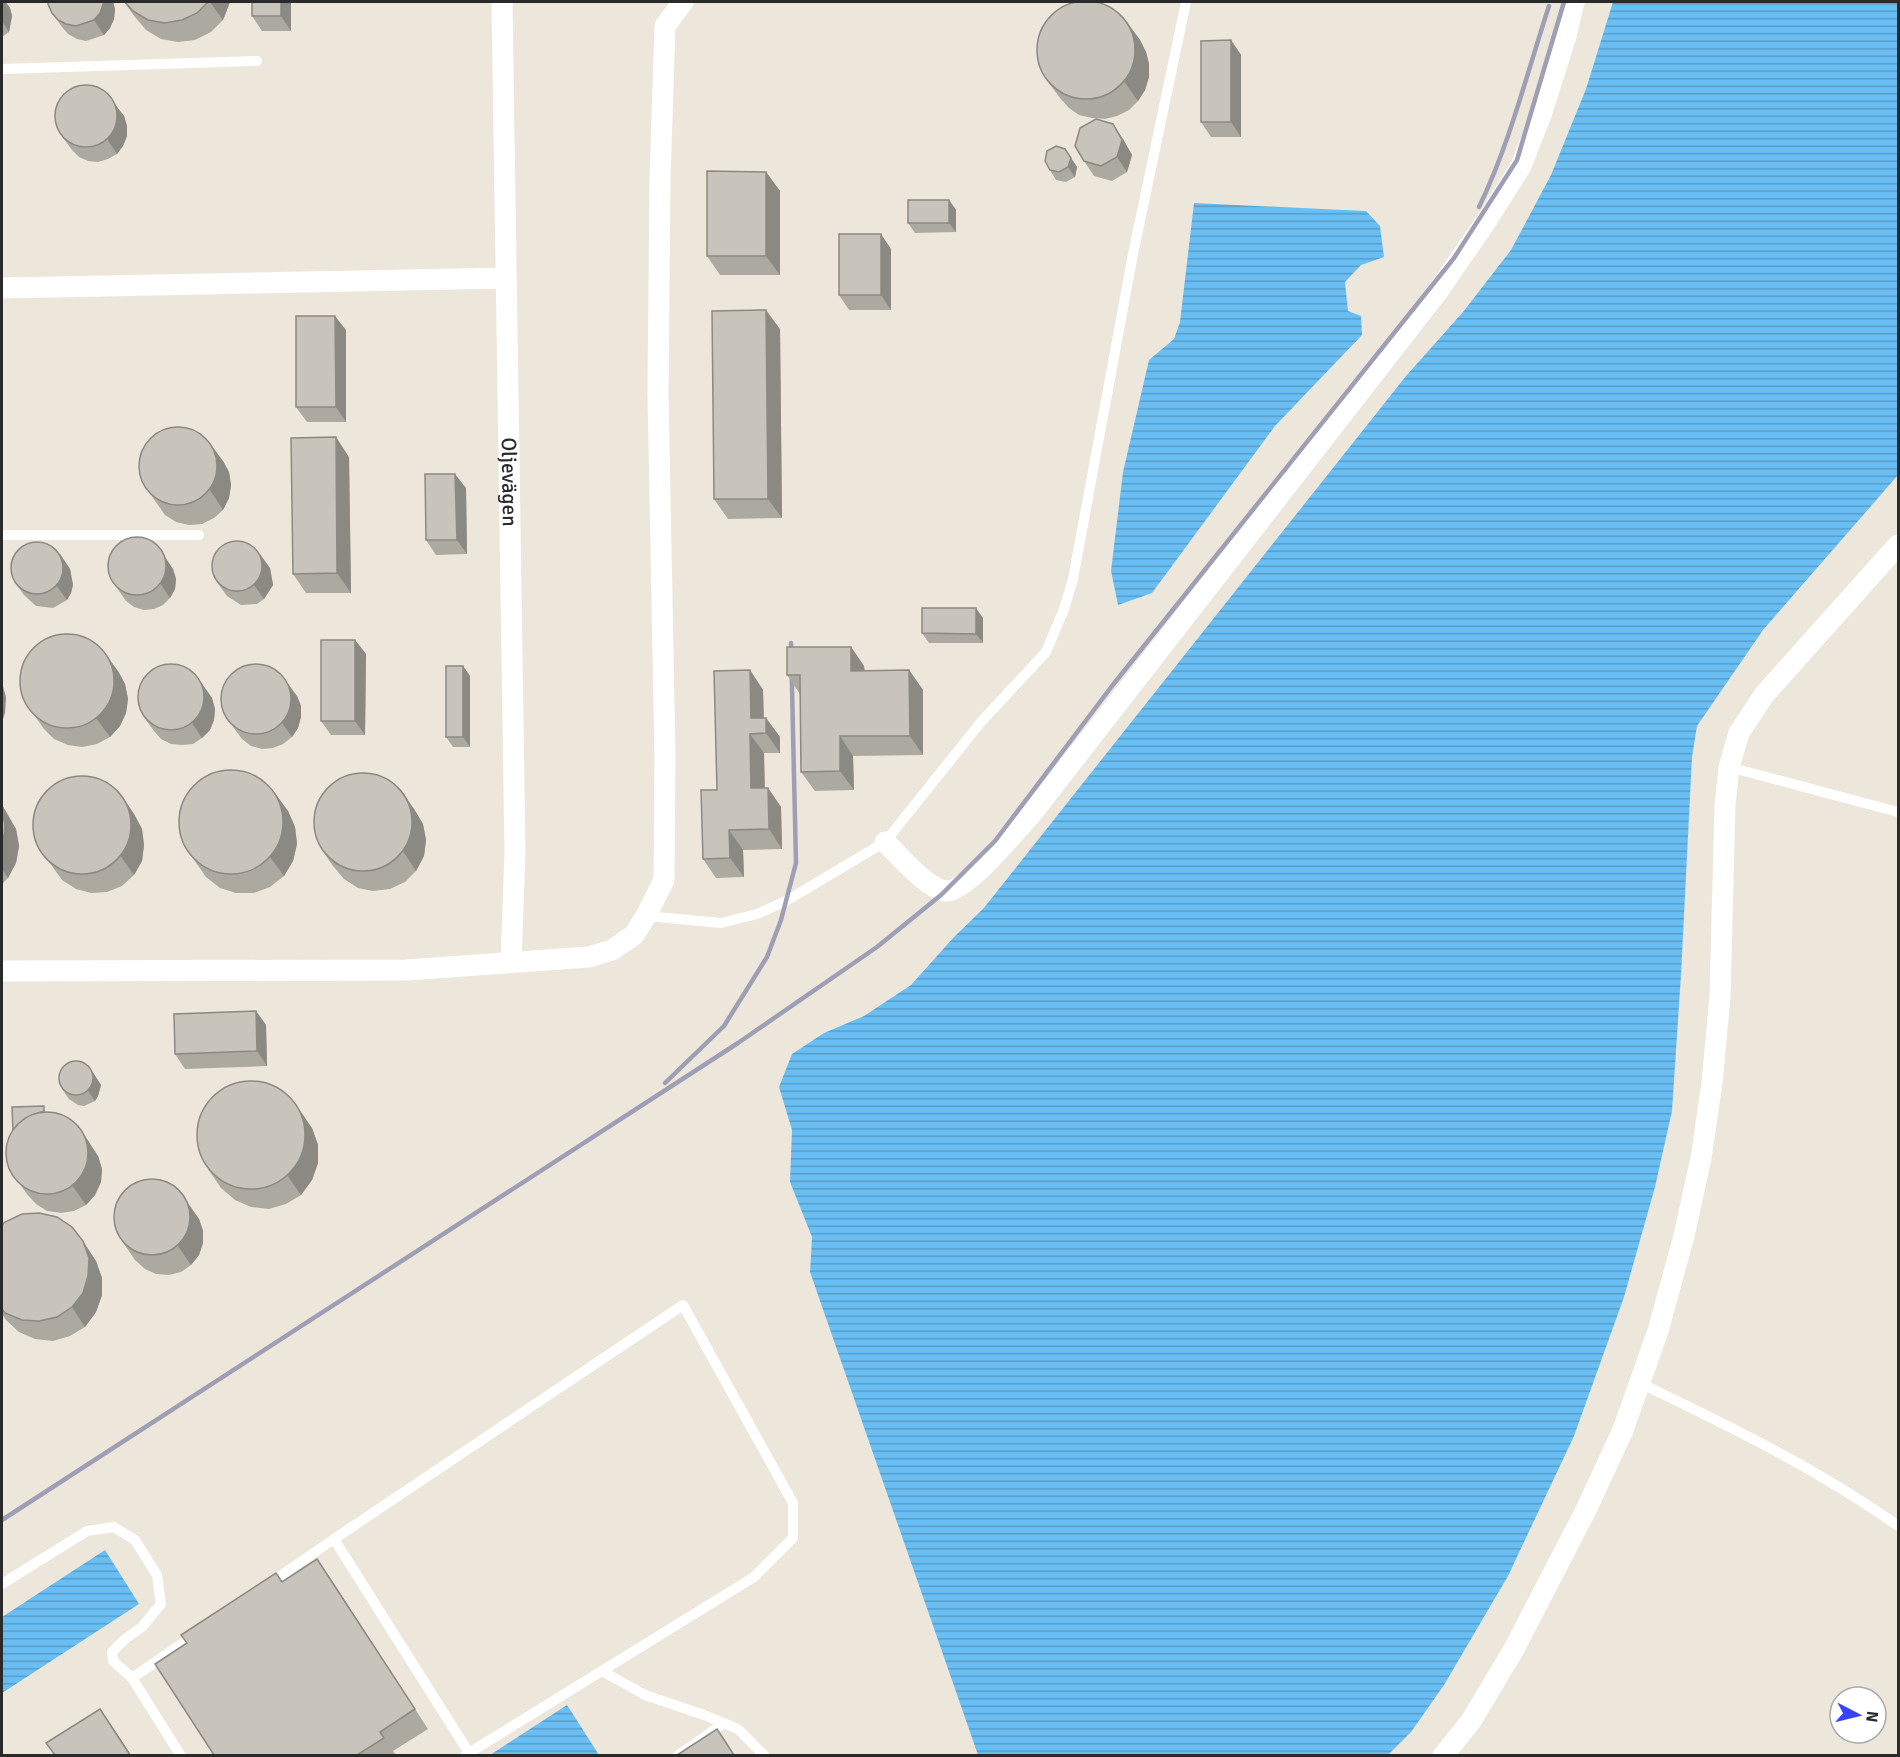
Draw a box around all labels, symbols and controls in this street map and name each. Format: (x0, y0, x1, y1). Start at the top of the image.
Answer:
street label: Oljevägen (496, 437, 523, 527)
north arrow (1828, 1685, 1888, 1745)
text: N (1861, 1710, 1882, 1723)

